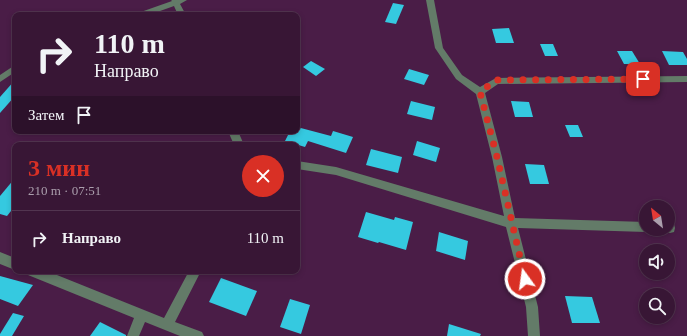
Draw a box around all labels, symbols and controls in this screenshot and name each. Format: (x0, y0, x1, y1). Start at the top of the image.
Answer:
icon: right (28, 28, 80, 80)
text: 110 m (94, 28, 165, 59)
text: Направо (94, 61, 159, 81)
pin (626, 62, 660, 96)
icon: arrive (632, 68, 654, 90)
icon: arrive (73, 104, 95, 126)
text: Затем (28, 107, 65, 123)
text: 3 мин (28, 155, 90, 181)
button: close (242, 155, 284, 197)
text: 210 m · 07:51 (28, 183, 101, 198)
north arrow (639, 200, 675, 236)
map controls (639, 200, 675, 324)
icon: right (28, 228, 50, 250)
text: Направо (62, 230, 121, 246)
text: 110 m (247, 230, 284, 246)
button: sound (639, 244, 675, 280)
position arrow (504, 258, 546, 300)
button: search (639, 288, 675, 324)

